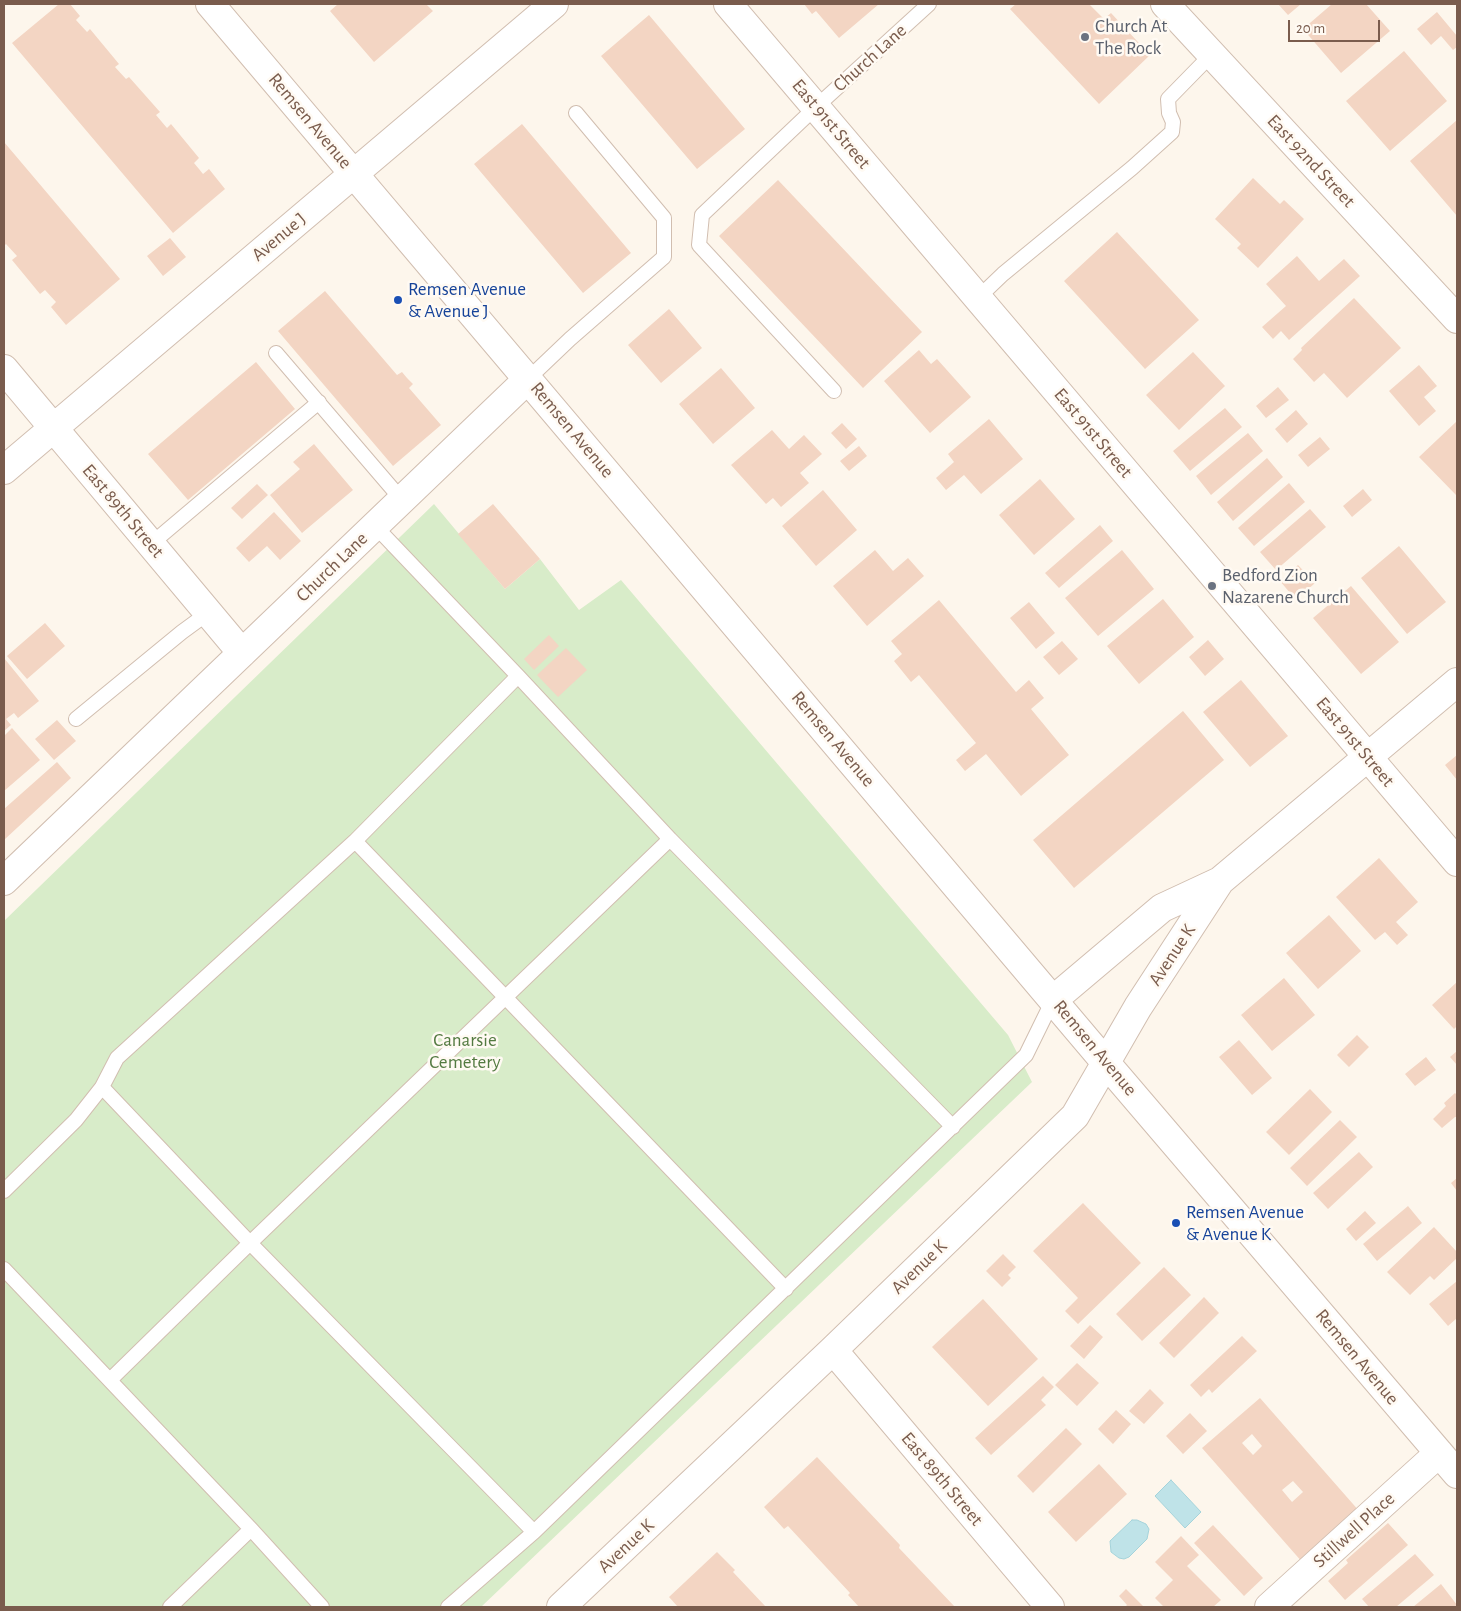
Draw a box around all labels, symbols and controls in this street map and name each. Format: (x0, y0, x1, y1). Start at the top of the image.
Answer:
scale bar (1291, 10, 1384, 42)
place label: Church At The Rock (1095, 15, 1167, 59)
street label: Church Lane (829, 19, 911, 97)
text: 20 m (1296, 21, 1325, 36)
marker: Church At The Rock (1079, 31, 1091, 43)
street label: Remsen Avenue (263, 69, 357, 173)
street label: East 91st Street (787, 74, 875, 174)
street label: East 92nd Street (1262, 110, 1360, 212)
street label: Avenue J (247, 208, 311, 266)
place label: Remsen Avenue & Avenue J (408, 278, 526, 322)
marker: Remsen Avenue & Avenue J (392, 294, 404, 306)
street label: Remsen Avenue (525, 378, 619, 482)
street label: East 91st Street (1049, 383, 1137, 483)
street label: East 89th Street (77, 459, 169, 563)
street label: Church Lane (291, 527, 373, 607)
place label: Bedford Zion Nazarene Church (1222, 564, 1349, 608)
marker: Bedford Zion Nazarene Church (1206, 580, 1218, 592)
street label: Remsen Avenue (786, 687, 880, 791)
street label: East 91st Street (1311, 692, 1399, 792)
street label: Avenue K (1144, 920, 1200, 990)
street label: Remsen Avenue (1048, 996, 1142, 1100)
park label: Canarsie Cemetery (429, 1029, 501, 1073)
place label: Remsen Avenue & Avenue K (1186, 1201, 1304, 1245)
marker: Remsen Avenue & Avenue K (1170, 1217, 1182, 1229)
street label: Avenue K (886, 1235, 952, 1299)
street label: Remsen Avenue (1310, 1305, 1404, 1409)
street label: East 89th Street (896, 1427, 988, 1531)
street label: Stillwell Place (1308, 1487, 1400, 1573)
street label: Avenue K (593, 1514, 659, 1578)

